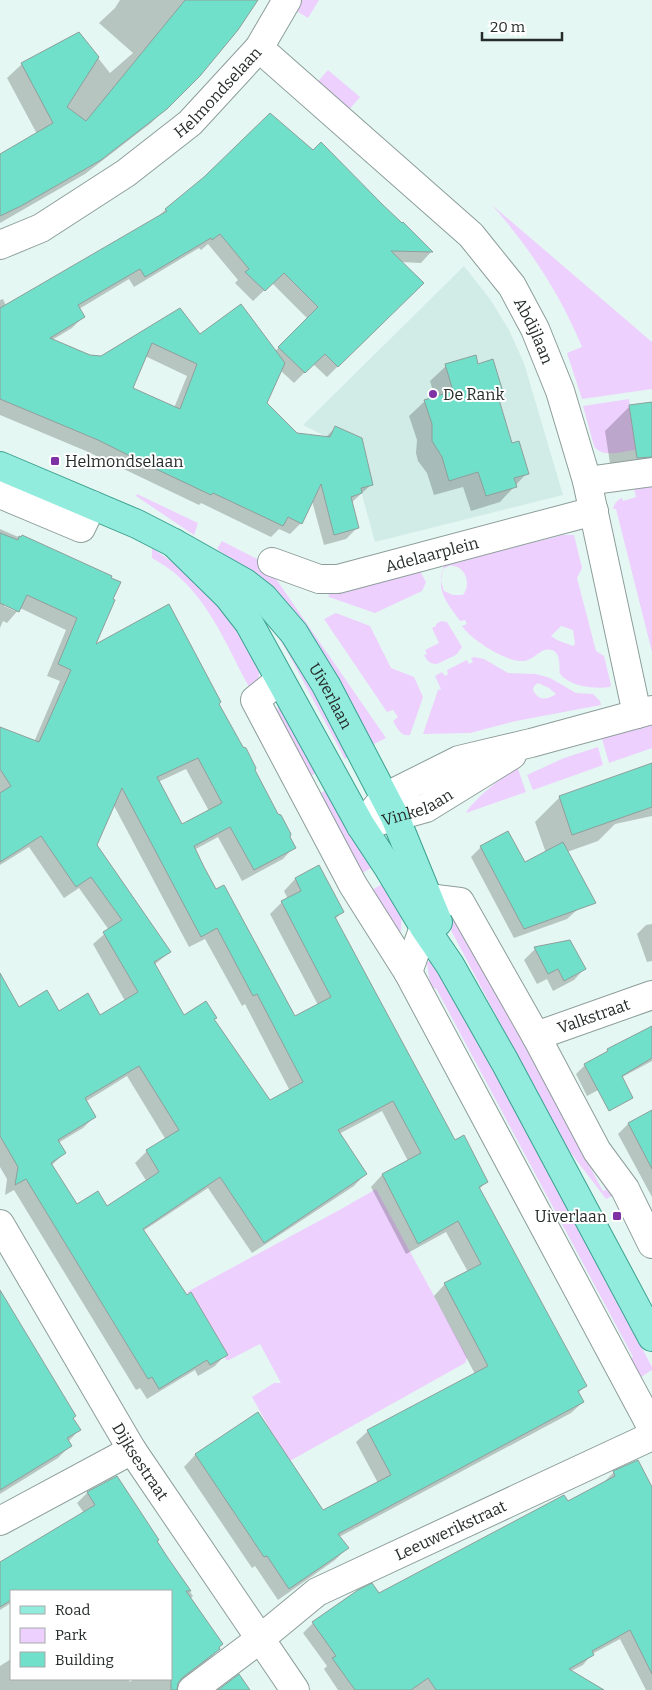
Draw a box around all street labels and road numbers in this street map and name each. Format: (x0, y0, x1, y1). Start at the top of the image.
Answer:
street label: Helmondselaan (170, 43, 265, 142)
street label: Abdijlaan (510, 294, 557, 367)
street label: Adelaarplein (383, 533, 481, 576)
street label: Uiverlaan (305, 660, 356, 732)
street label: Vinkelaan (380, 785, 456, 830)
street label: Valkstraat (555, 995, 632, 1038)
street label: Dijksestraat (108, 1419, 173, 1504)
street label: Leeuwerikstraat (392, 1496, 510, 1564)

